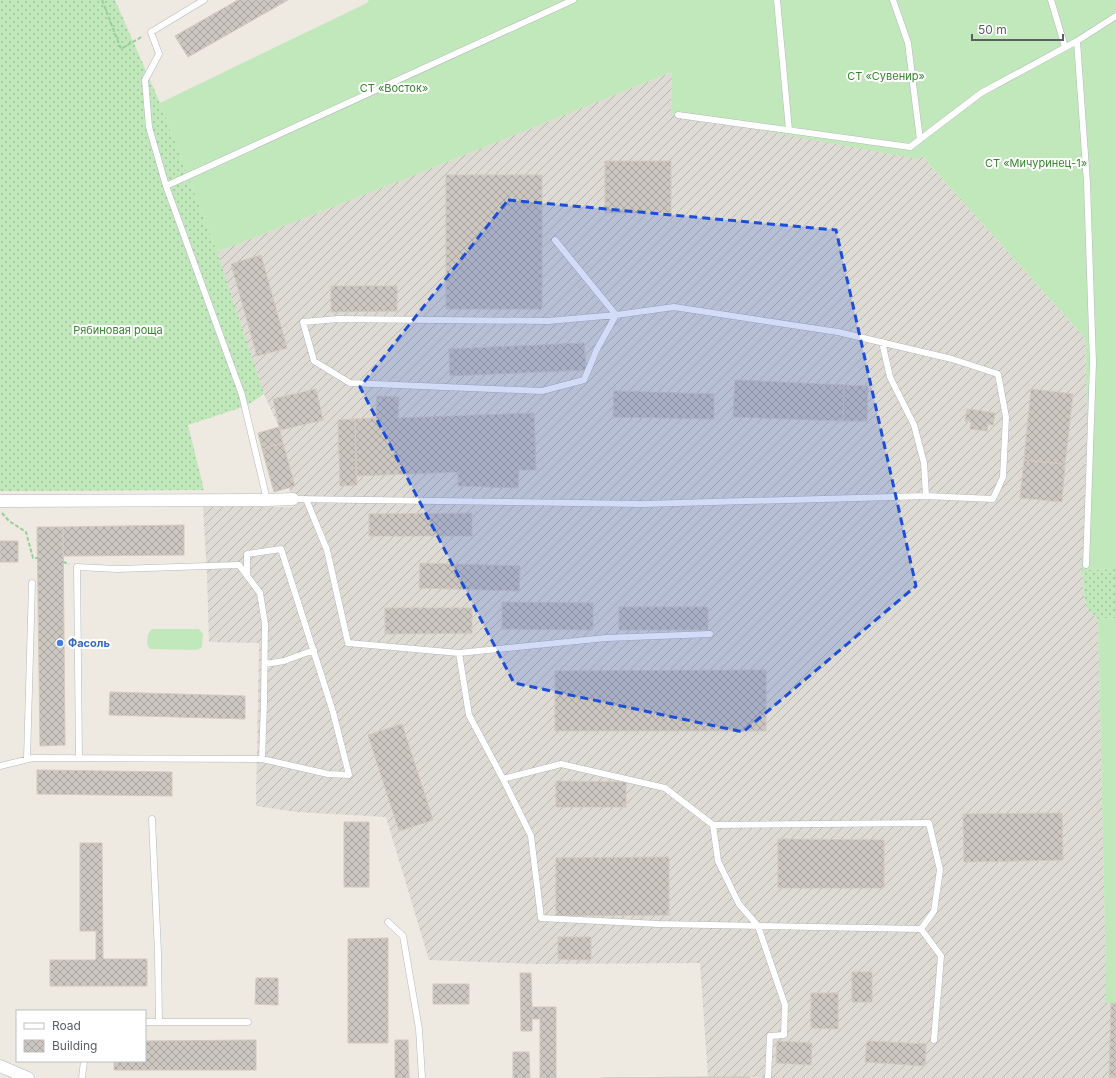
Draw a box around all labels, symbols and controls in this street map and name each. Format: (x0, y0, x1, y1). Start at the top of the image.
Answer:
scale bar (972, 16, 1063, 42)
text: 50 m (978, 22, 1007, 37)
park label: СТ «Сувенир» (847, 69, 925, 83)
park label: СТ «Восток» (360, 81, 428, 95)
park label: СТ «Мичуринец-1» (985, 156, 1087, 170)
park label: Рябиновая роща (73, 323, 163, 337)
place label: Фасоль (68, 636, 110, 650)
marker: Фасоль (55, 638, 65, 648)
legend (16, 1010, 146, 1062)
text: Road (52, 1018, 81, 1033)
text: Building (52, 1038, 97, 1053)

